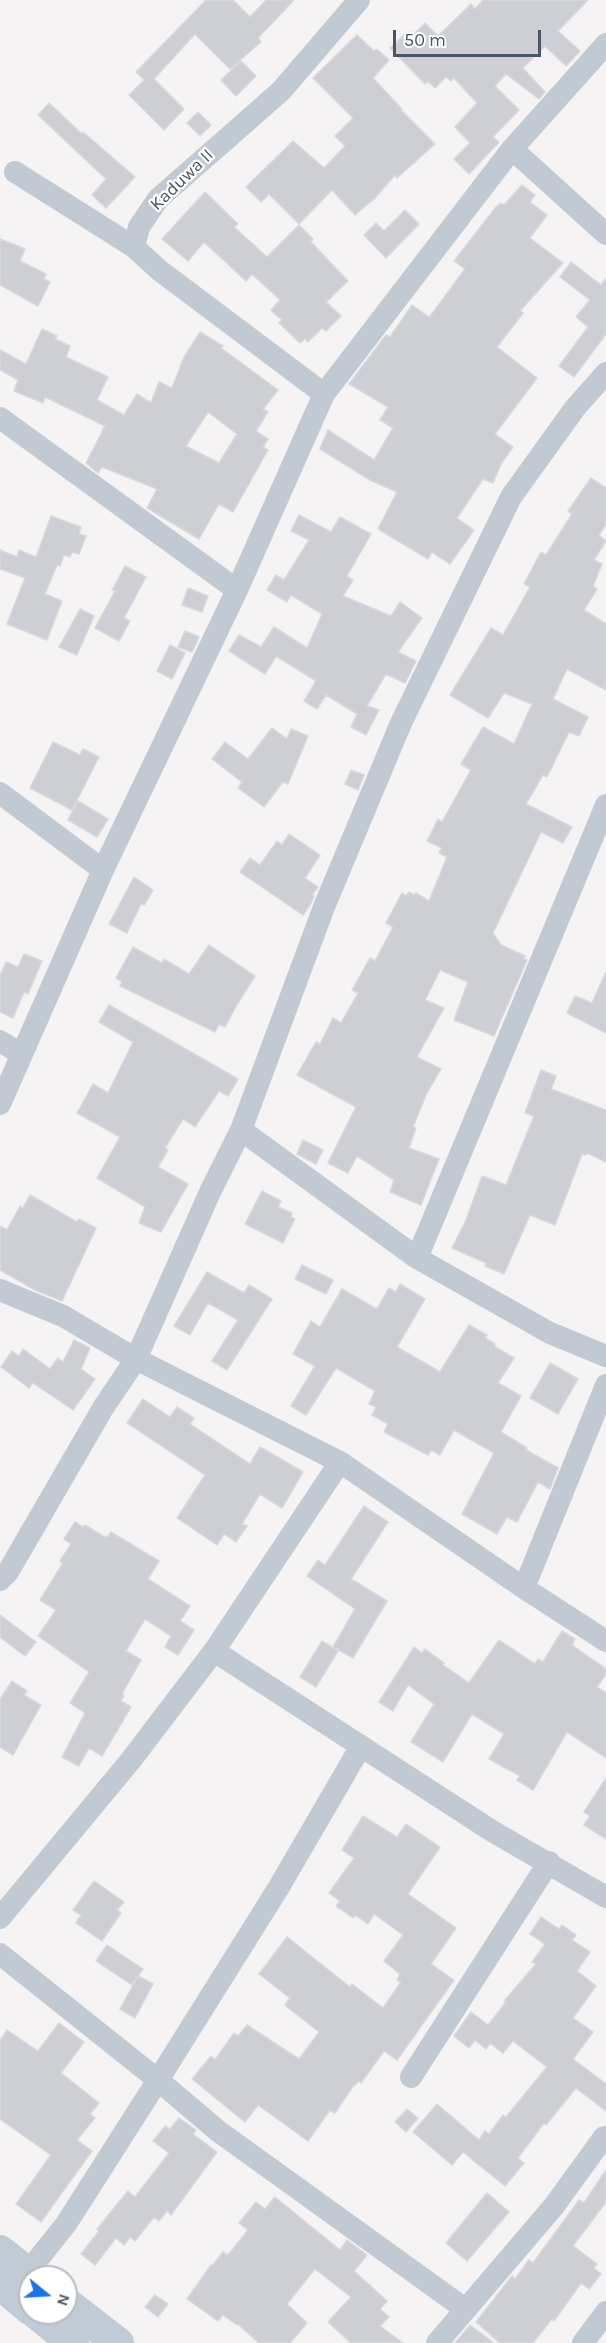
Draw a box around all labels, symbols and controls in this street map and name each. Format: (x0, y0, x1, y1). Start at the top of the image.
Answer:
scale bar (396, 18, 544, 56)
text: 50 m (404, 29, 446, 51)
street label: Kaduwa II (146, 145, 218, 215)
north arrow (18, 2265, 78, 2325)
text: N (53, 2292, 75, 2308)

